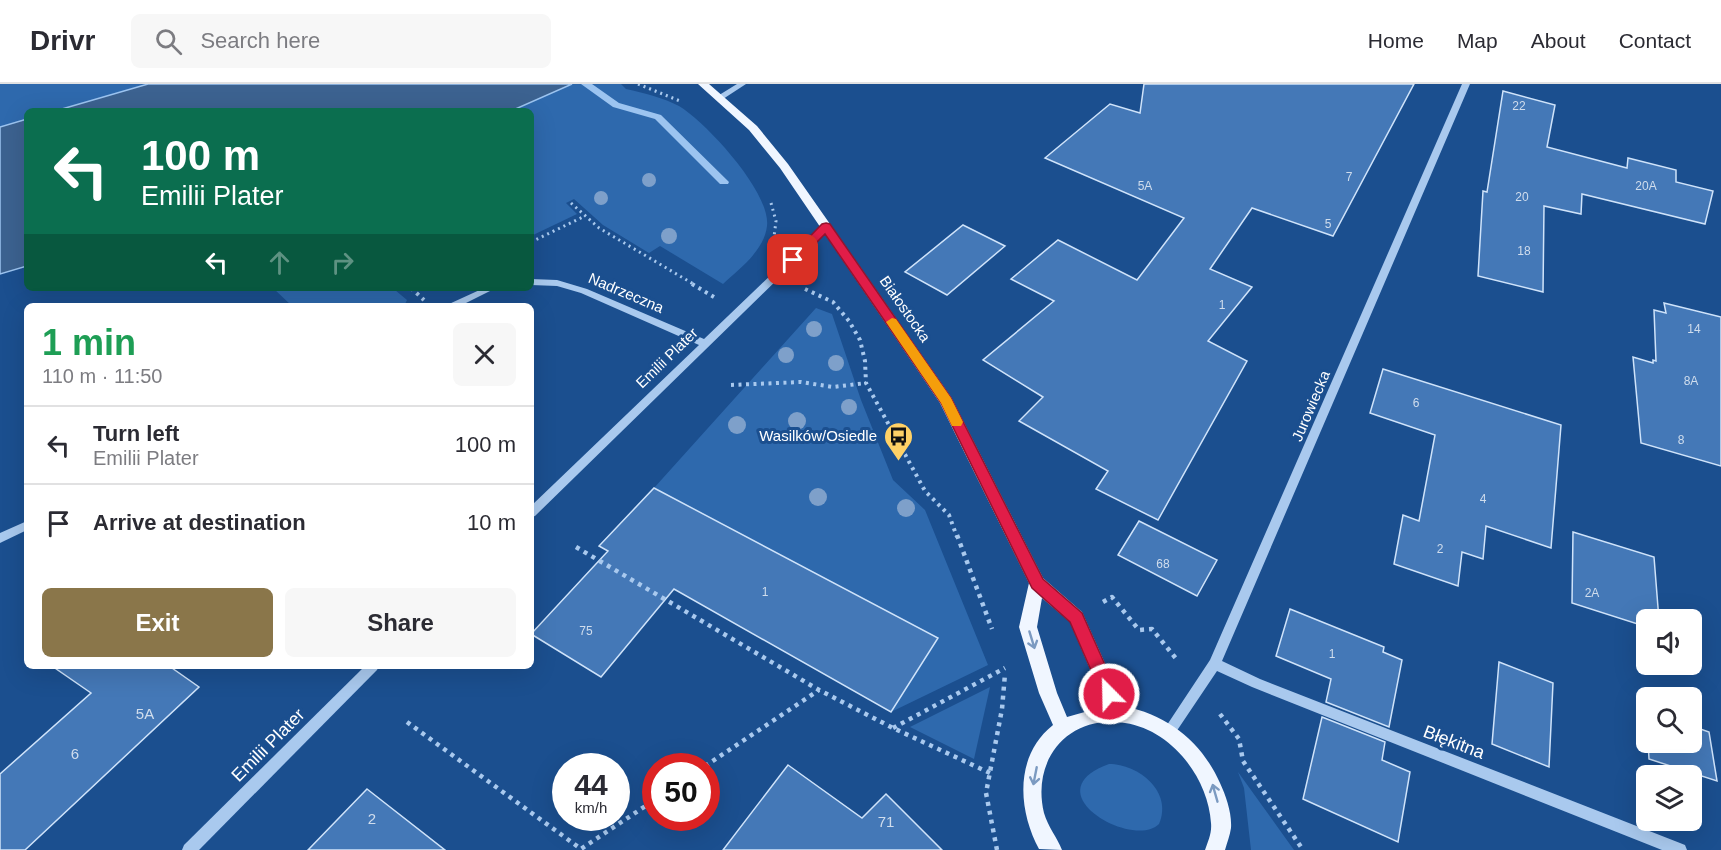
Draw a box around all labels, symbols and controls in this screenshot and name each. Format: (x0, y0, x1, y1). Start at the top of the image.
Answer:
search box (131, 14, 551, 68)
text: Drivr (30, 25, 95, 56)
icon: search (152, 25, 185, 58)
text: Search here (200, 28, 320, 53)
text: Home (1368, 29, 1424, 52)
text: Map (1457, 29, 1498, 52)
text: About (1531, 29, 1586, 52)
text: Contact (1619, 29, 1691, 52)
house number: 22 (1512, 99, 1526, 113)
icon: left (42, 132, 120, 210)
text: 100 m (141, 132, 260, 179)
house number: 7 (1346, 170, 1353, 184)
house number: 5A (1138, 179, 1152, 193)
house number: 20A (1635, 179, 1657, 193)
text: Emilii Plater (141, 181, 284, 211)
house number: 20 (1515, 190, 1529, 204)
house number: 5 (1325, 217, 1332, 231)
pin (767, 234, 818, 285)
icon: arrive (776, 243, 809, 276)
house number: 18 (1517, 244, 1531, 258)
icon: left (200, 246, 233, 279)
icon: ahead (263, 246, 296, 279)
icon: right (326, 246, 359, 279)
street label: Nadrzeczna (586, 269, 667, 316)
street label: Białostocka (876, 272, 935, 346)
house number: 1 (1219, 298, 1226, 312)
text: 1 min (42, 322, 136, 363)
house number: 14 (1687, 322, 1701, 336)
button: close (453, 323, 516, 386)
street label: Emilii Plater (632, 324, 701, 391)
text: 110 m · 11:50 (42, 365, 162, 387)
street label: Jurowiecka (1288, 367, 1333, 444)
house number: 8A (1684, 374, 1698, 388)
house number: 6 (1413, 396, 1420, 410)
bus stop icon: Wasilków/Osiedle (882, 420, 914, 462)
text: Turn left (93, 421, 179, 446)
place label: Wasilków/Osiedle (759, 427, 877, 444)
icon: left (42, 429, 75, 462)
text: 100 m (455, 432, 516, 457)
house number: 8 (1678, 433, 1685, 447)
text: Emilii Plater (93, 447, 199, 469)
house number: 4 (1480, 492, 1487, 506)
icon: arrive (42, 507, 75, 540)
text: Arrive at destination (93, 510, 306, 535)
text: 10 m (467, 510, 516, 535)
house number: 2 (1437, 542, 1444, 556)
house number: 68 (1156, 557, 1170, 571)
house number: 1 (762, 585, 769, 599)
house number: 2A (1585, 586, 1599, 600)
button: Exit (42, 588, 273, 657)
button: Share (285, 588, 516, 657)
map controls (1636, 609, 1702, 831)
button: sound (1636, 609, 1702, 675)
house number: 75 (579, 624, 593, 638)
one-way arrow (1027, 630, 1038, 649)
house number: 1 (1329, 647, 1336, 661)
position arrow (1077, 662, 1141, 726)
button: search (1636, 687, 1702, 753)
street label: Emilii Plater (227, 704, 309, 786)
house number: 5A (136, 705, 154, 722)
street label: Błękitna (1421, 721, 1488, 763)
house number: 6 (71, 745, 79, 762)
speed limit sign: 50 (642, 753, 720, 831)
button: layers (1636, 765, 1702, 831)
one-way arrow (1029, 766, 1040, 785)
text: 44 (574, 768, 608, 801)
one-way arrow (1209, 784, 1220, 803)
text: km/h (575, 799, 607, 816)
house number: 2 (368, 810, 376, 827)
house number: 71 (878, 813, 894, 830)

